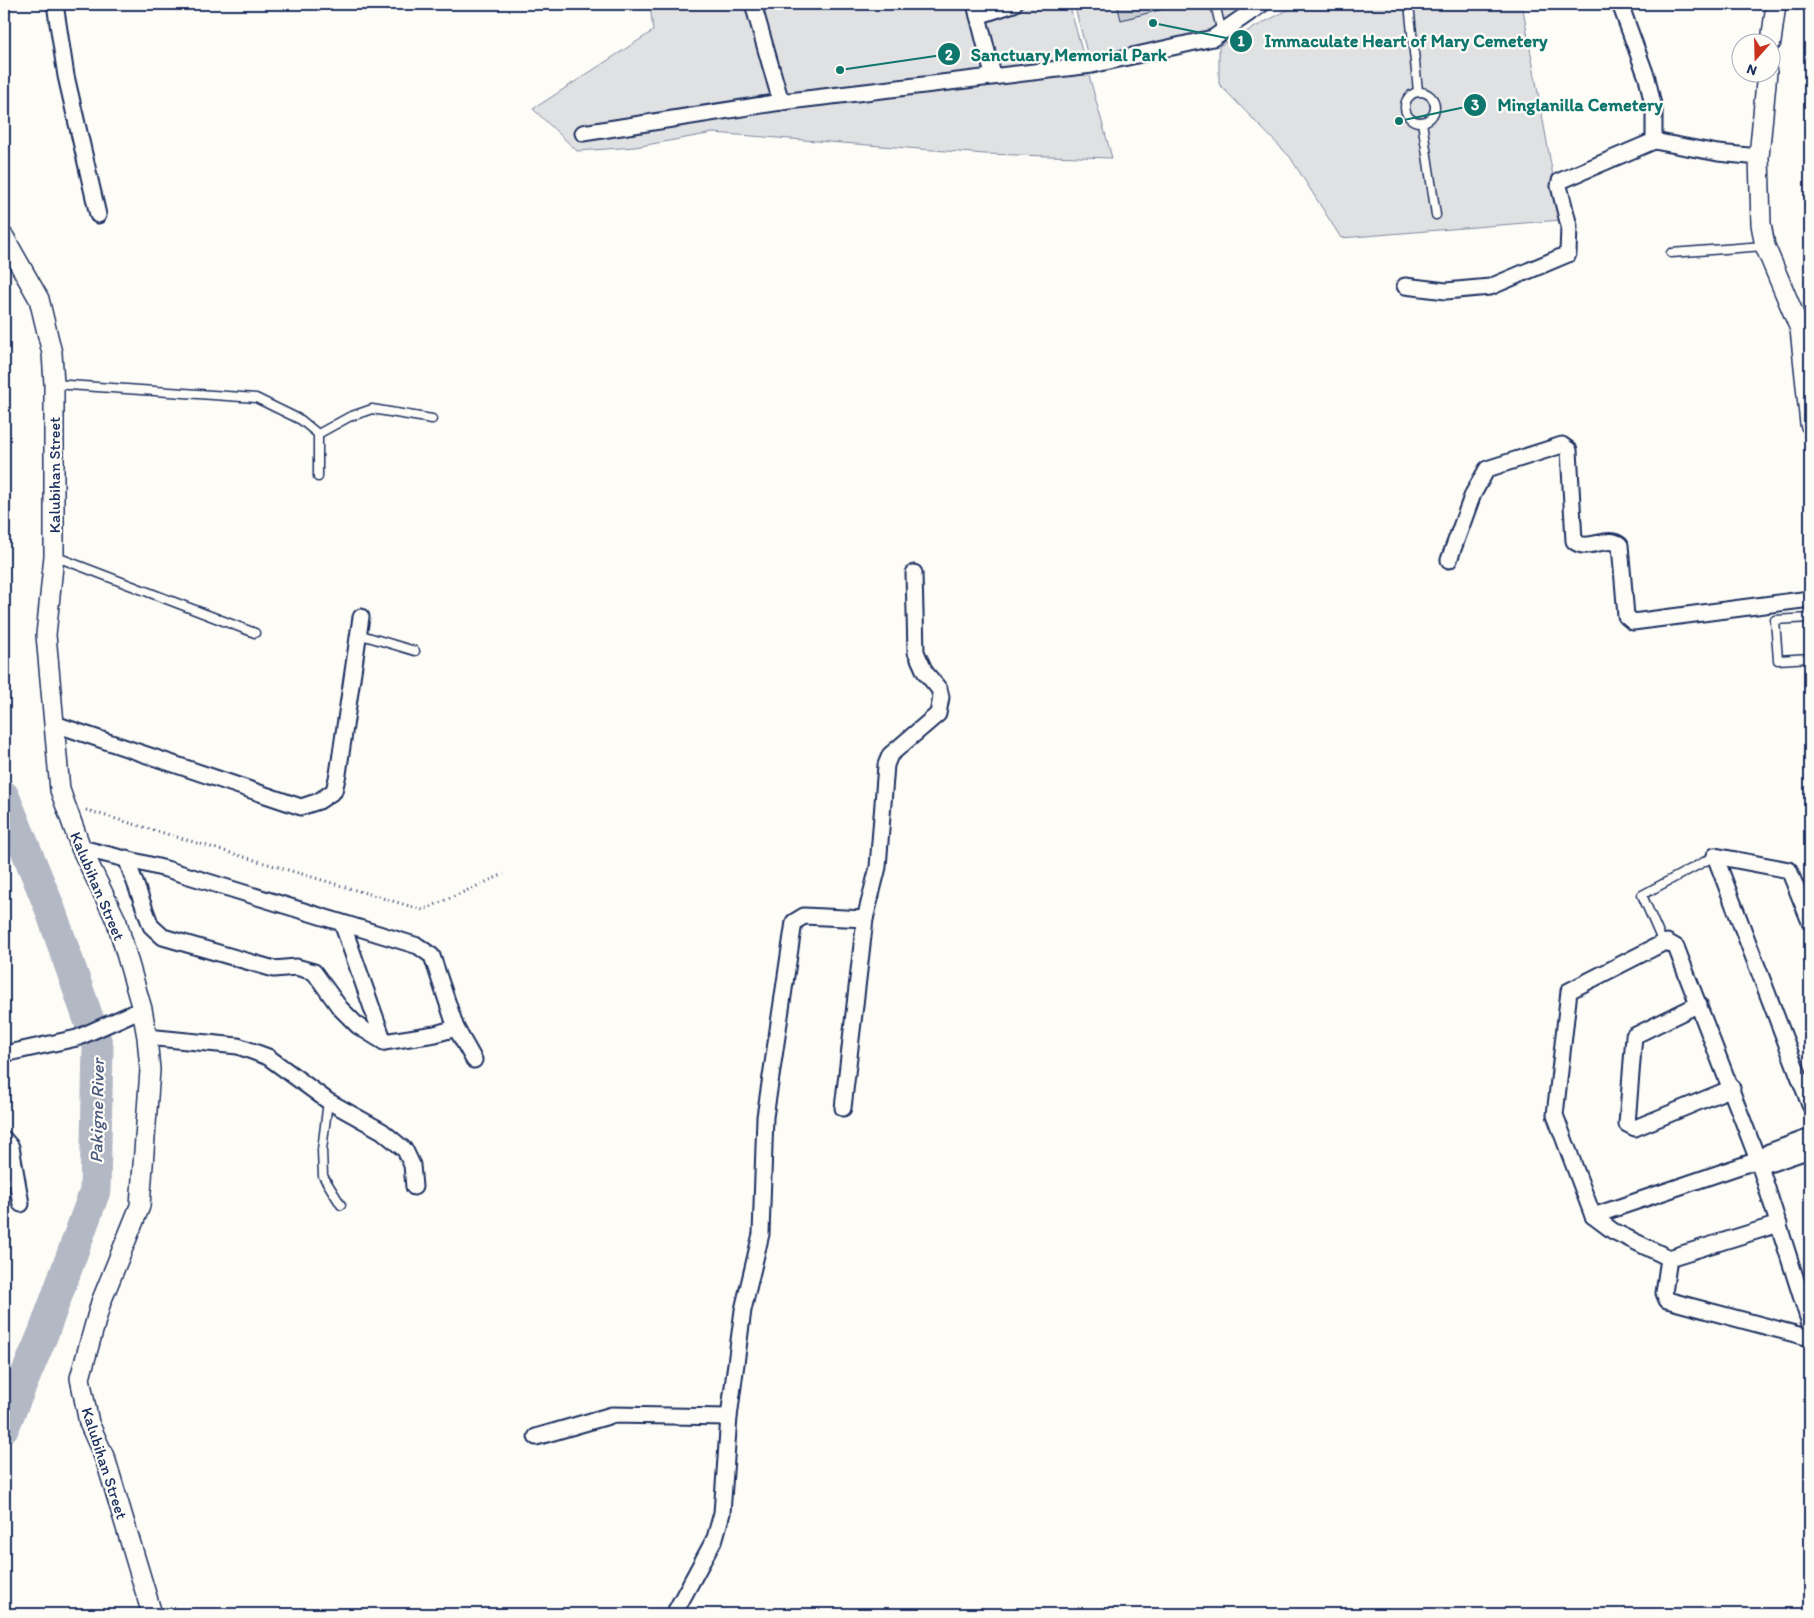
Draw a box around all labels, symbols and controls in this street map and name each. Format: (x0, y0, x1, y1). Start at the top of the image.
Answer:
callout: Immaculate Heart of Mary Cemetery (1229, 24, 1558, 57)
text: Immaculate Heart of Mary Cemetery (1264, 30, 1548, 52)
text: 1 (1238, 32, 1245, 50)
north arrow (1732, 32, 1782, 82)
callout: Sanctuary Memorial Park (937, 38, 1177, 71)
text: Sanctuary Memorial Park (971, 44, 1168, 66)
text: 2 (945, 46, 953, 64)
text: N (1744, 60, 1759, 79)
callout: Minglanilla Cemetery (1463, 88, 1673, 121)
text: Minglanilla Cemetery (1497, 94, 1663, 116)
text: 3 (1471, 96, 1479, 114)
street label: Kalubihan Street (45, 417, 64, 533)
street label: Kalubihan Street (66, 829, 129, 943)
water label: Pakigne River (85, 1057, 109, 1163)
street label: Kalubihan Street (78, 1405, 132, 1521)

